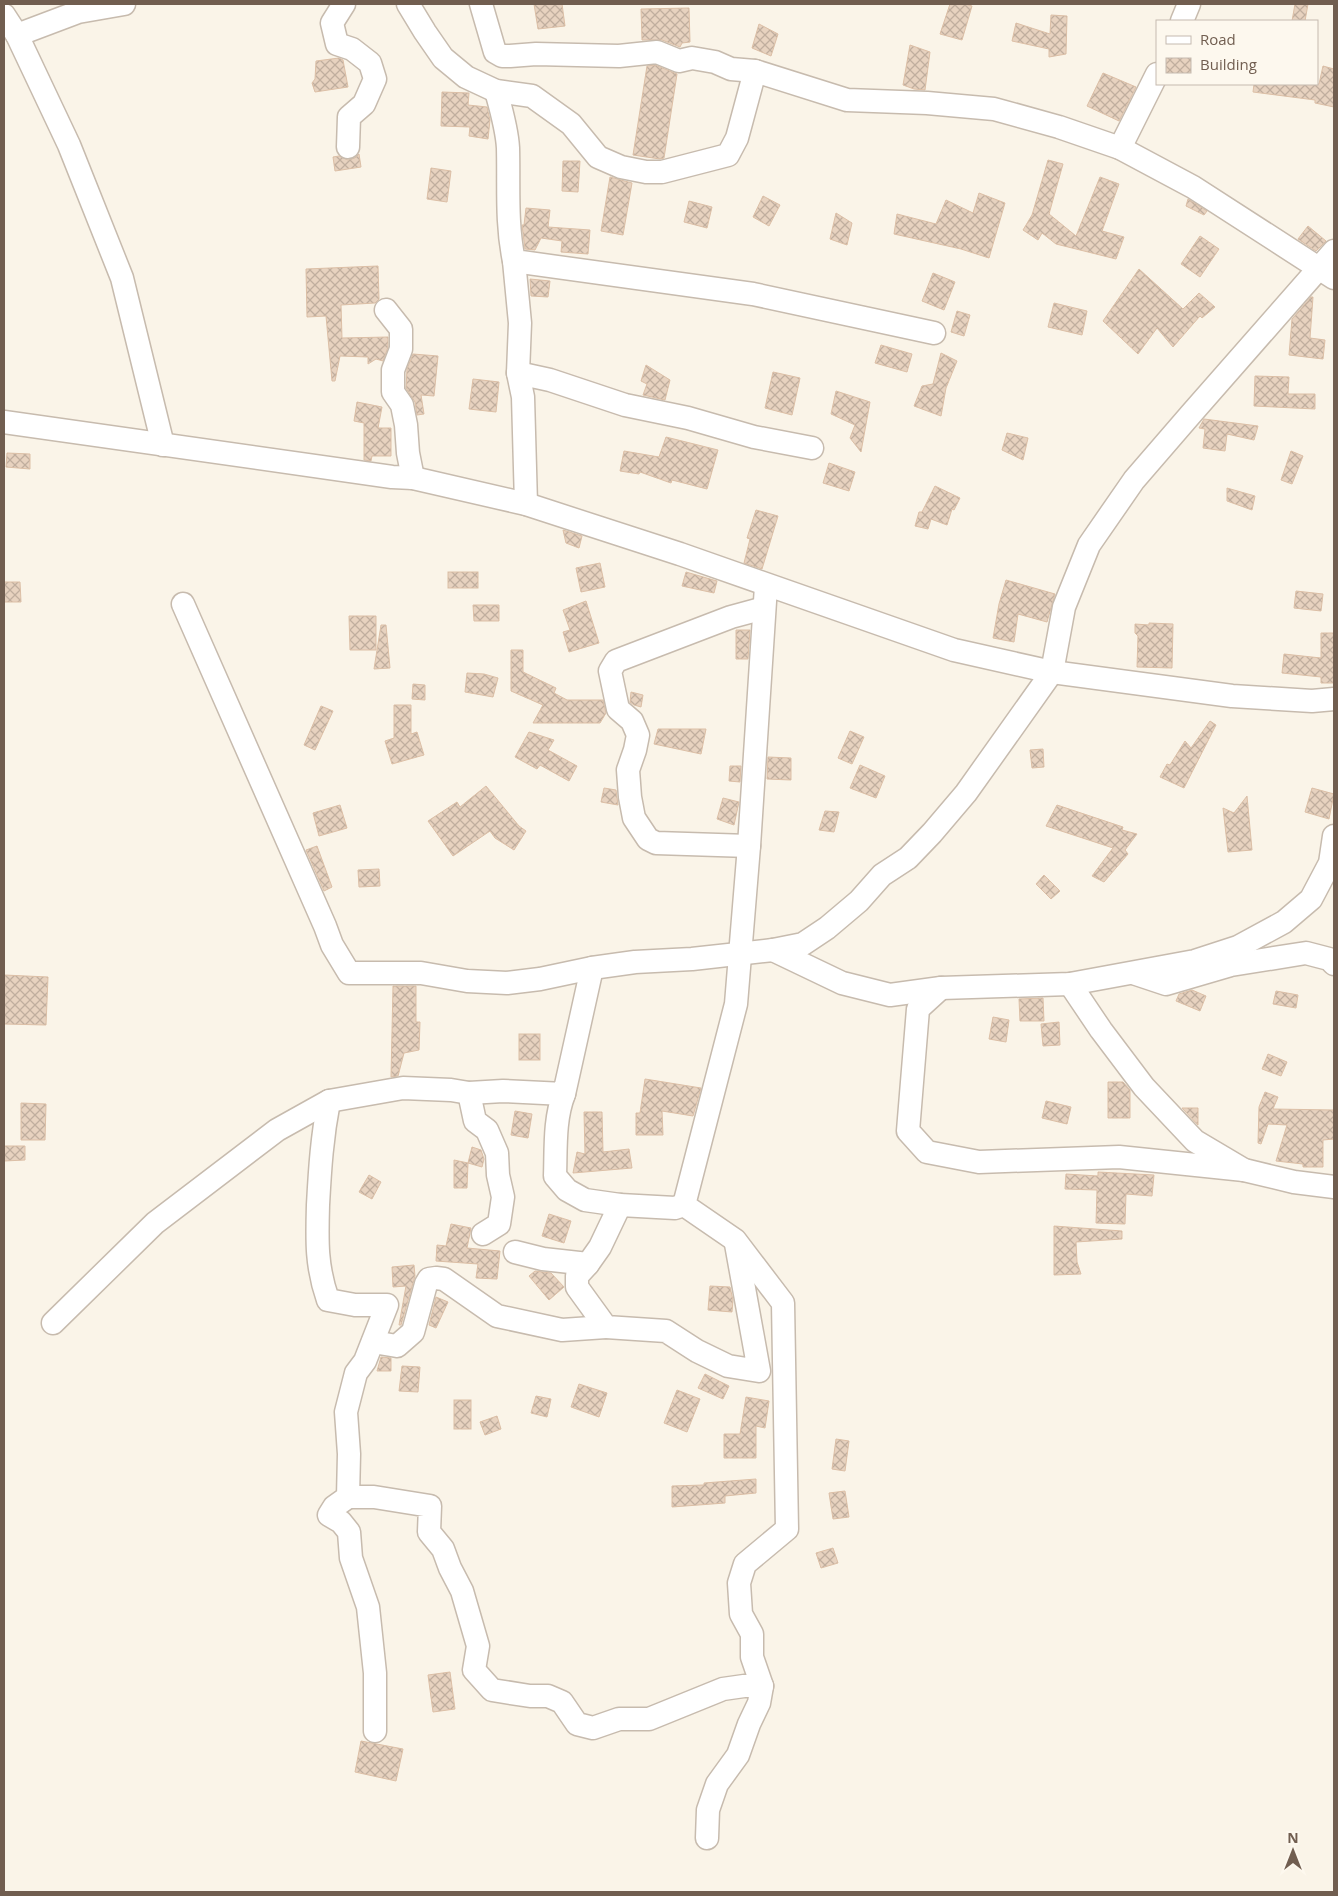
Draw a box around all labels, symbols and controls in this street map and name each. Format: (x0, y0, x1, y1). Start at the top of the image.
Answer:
legend (1156, 20, 1318, 85)
text: Road (1200, 29, 1236, 49)
text: Building (1200, 54, 1257, 74)
north arrow (1268, 1826, 1318, 1876)
text: N (1287, 1828, 1299, 1847)

